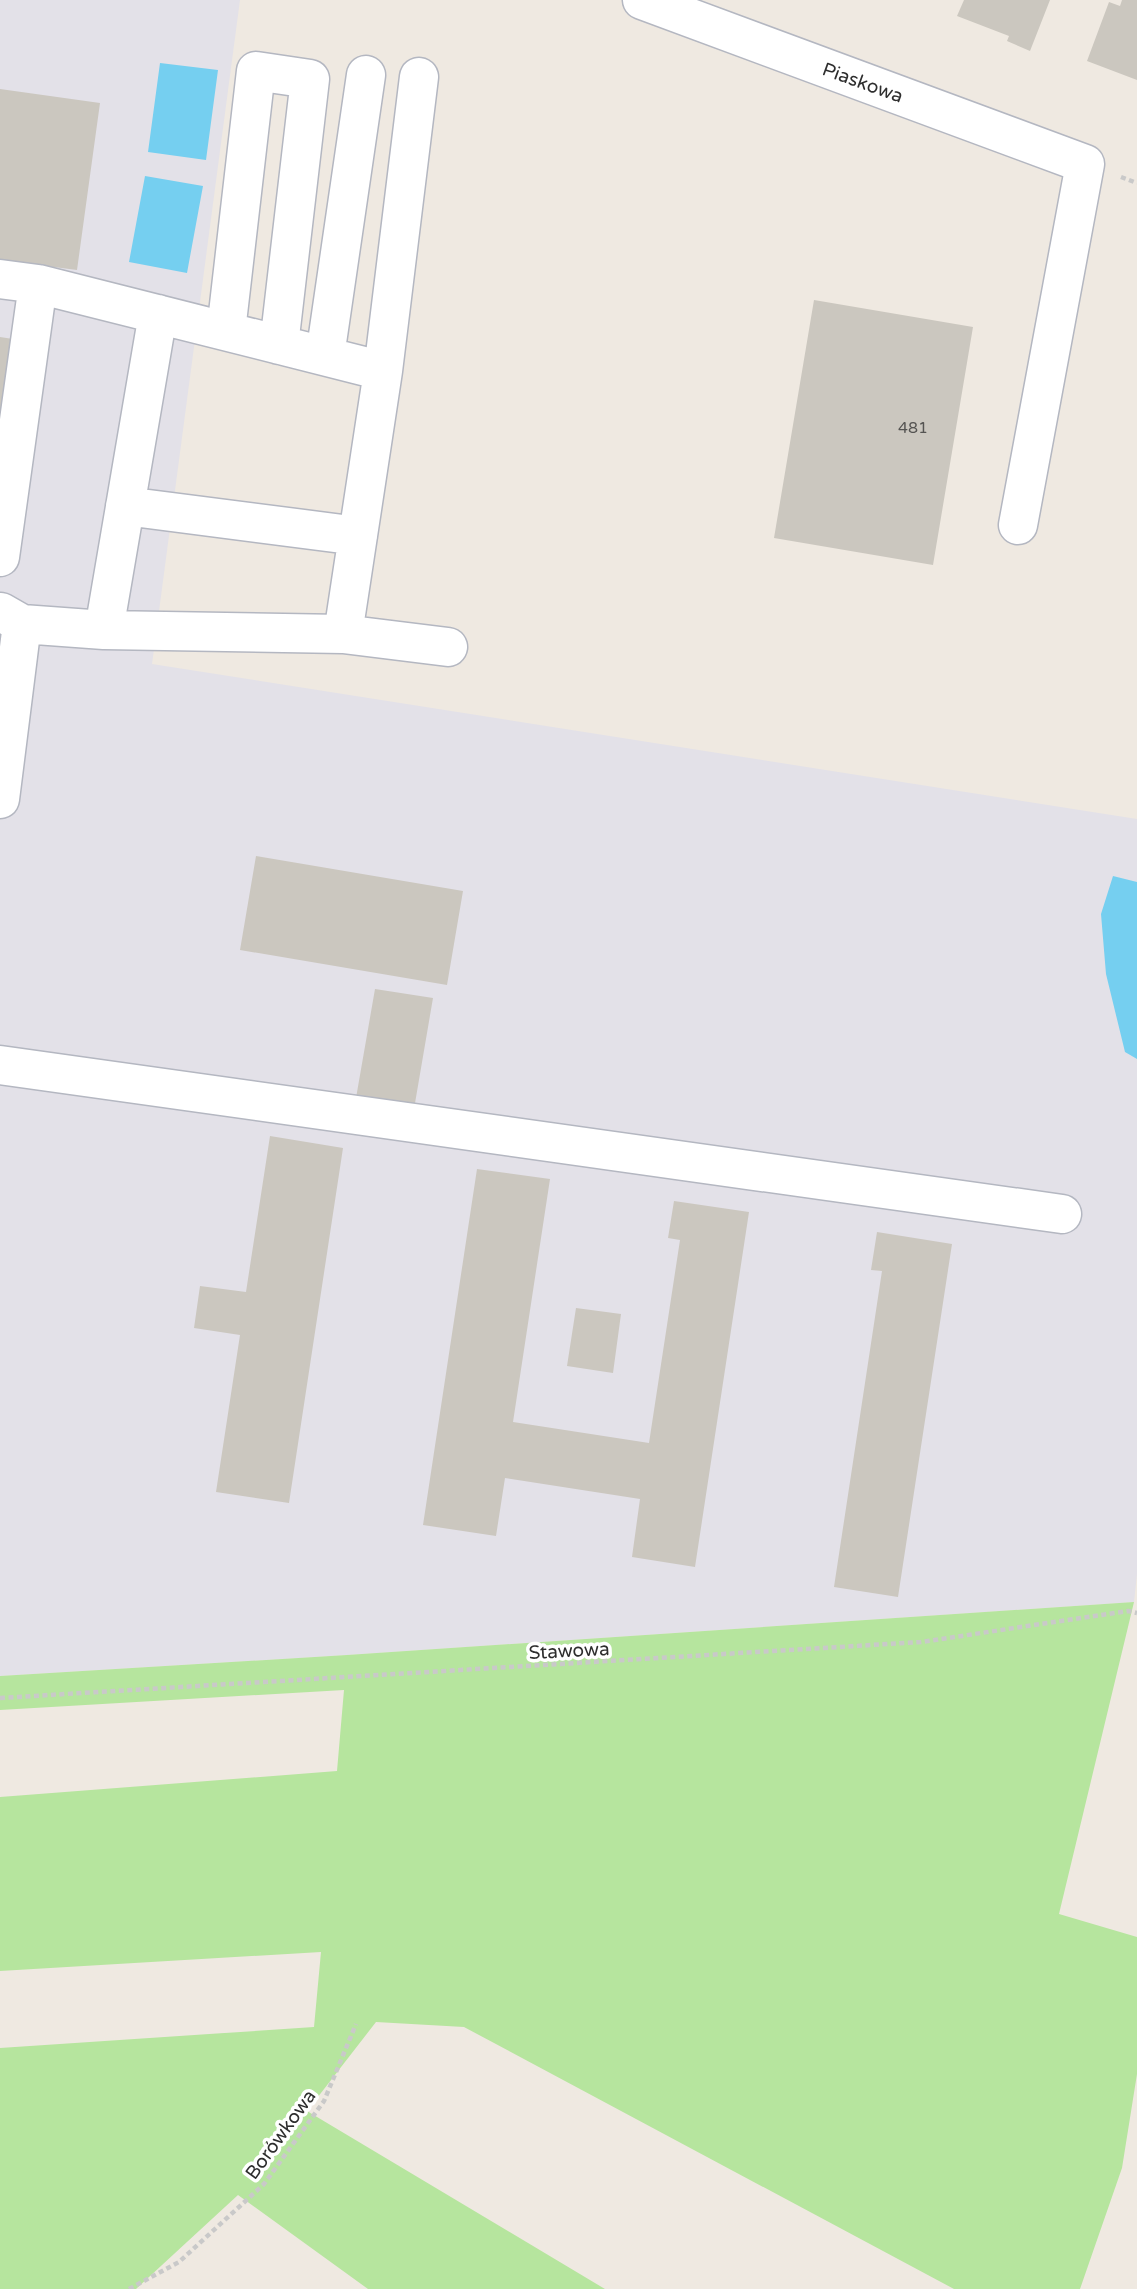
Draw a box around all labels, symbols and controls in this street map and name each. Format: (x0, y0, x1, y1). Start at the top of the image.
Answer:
street label: Piaskowa (819, 58, 906, 108)
house number: 481 (898, 418, 928, 438)
street label: Stawowa (528, 1638, 610, 1664)
street label: Borówkowa (241, 2086, 321, 2184)

